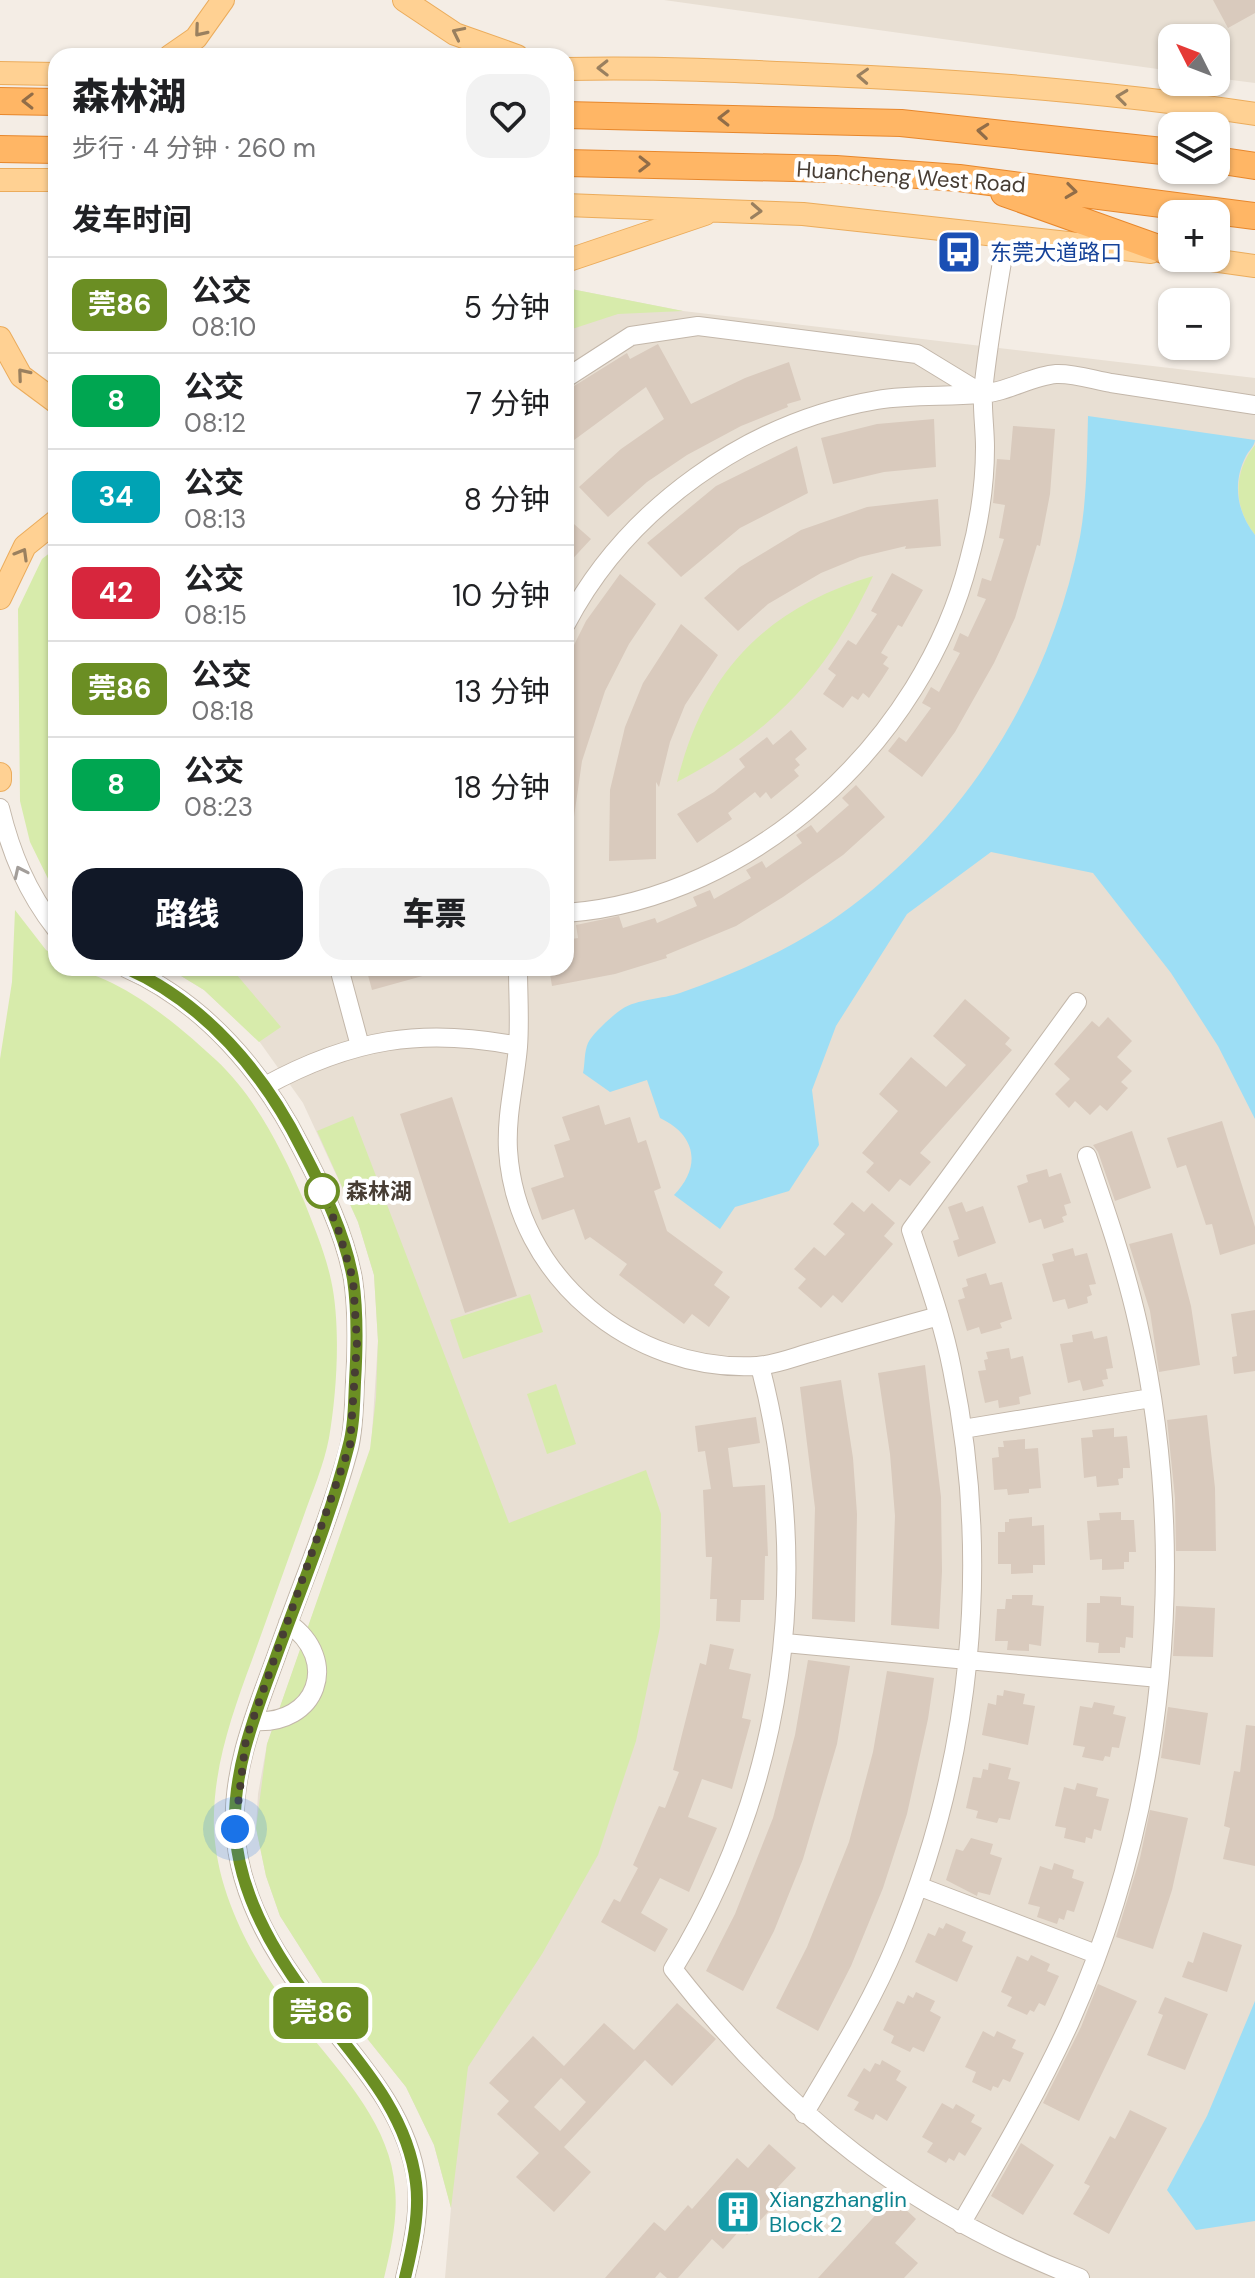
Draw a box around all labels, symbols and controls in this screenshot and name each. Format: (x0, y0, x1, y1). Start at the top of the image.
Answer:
one-way arrow (195, 22, 209, 37)
north arrow (1158, 24, 1230, 96)
map controls (1158, 24, 1230, 360)
one-way arrow (451, 27, 466, 43)
one-way arrow (596, 59, 609, 77)
one-way arrow (856, 68, 869, 85)
text: 森林湖 (72, 72, 186, 122)
button: heart (466, 74, 550, 158)
one-way arrow (1115, 89, 1128, 106)
one-way arrow (21, 93, 34, 110)
one-way arrow (717, 109, 730, 126)
button: layers (1158, 112, 1230, 184)
one-way arrow (976, 123, 989, 140)
text: 步行 · 4 分钟 · 260 m (72, 131, 316, 165)
street label: Huancheng West Road (795, 155, 1027, 199)
one-way arrow (638, 156, 651, 173)
one-way arrow (1065, 182, 1078, 199)
text: 发车时间 (72, 200, 192, 239)
button: + (1158, 200, 1230, 272)
one-way arrow (750, 203, 763, 220)
bus stop icon: 东莞大道路口 (935, 228, 983, 276)
place label: 东莞大道路口 (990, 238, 1122, 267)
text: 公交 (191, 271, 251, 310)
text: 莞86 (88, 286, 151, 323)
text: 5 分钟 (464, 288, 550, 327)
button: − (1158, 288, 1230, 360)
text: 08:10 (191, 310, 256, 344)
text: 公交 (184, 367, 244, 406)
one-way arrow (18, 369, 33, 384)
text: 8 (107, 382, 125, 419)
text: 7 分钟 (466, 384, 550, 423)
text: 08:12 (184, 406, 246, 440)
text: 公交 (184, 463, 244, 502)
text: 34 (98, 478, 134, 515)
text: 8 分钟 (464, 480, 550, 519)
text: 08:13 (184, 502, 246, 536)
one-way arrow (12, 548, 28, 563)
text: 公交 (184, 559, 244, 598)
text: 42 (99, 574, 133, 611)
text: 10 分钟 (452, 576, 550, 615)
text: 08:15 (184, 598, 247, 632)
text: 公交 (191, 655, 251, 694)
text: 莞86 (88, 670, 151, 707)
text: 13 分钟 (455, 672, 550, 711)
text: 08:18 (191, 694, 254, 728)
text: 公交 (184, 751, 244, 790)
text: 8 (107, 766, 125, 803)
text: 18 分钟 (454, 768, 550, 807)
text: 08:23 (184, 790, 253, 824)
one-way arrow (14, 866, 30, 880)
button: 路线 (72, 868, 303, 960)
button: 车票 (319, 868, 550, 960)
marker: 森林湖 (305, 1174, 339, 1208)
place label: 森林湖 (346, 1177, 412, 1206)
your location (215, 1809, 255, 1849)
line badge: 莞86 (275, 1987, 367, 2039)
text: 莞86 (289, 1994, 353, 2031)
place label: Xiangzhanglin Block 2 (769, 2185, 907, 2239)
building icon: Xiangzhanglin Block 2 (714, 2188, 762, 2236)

